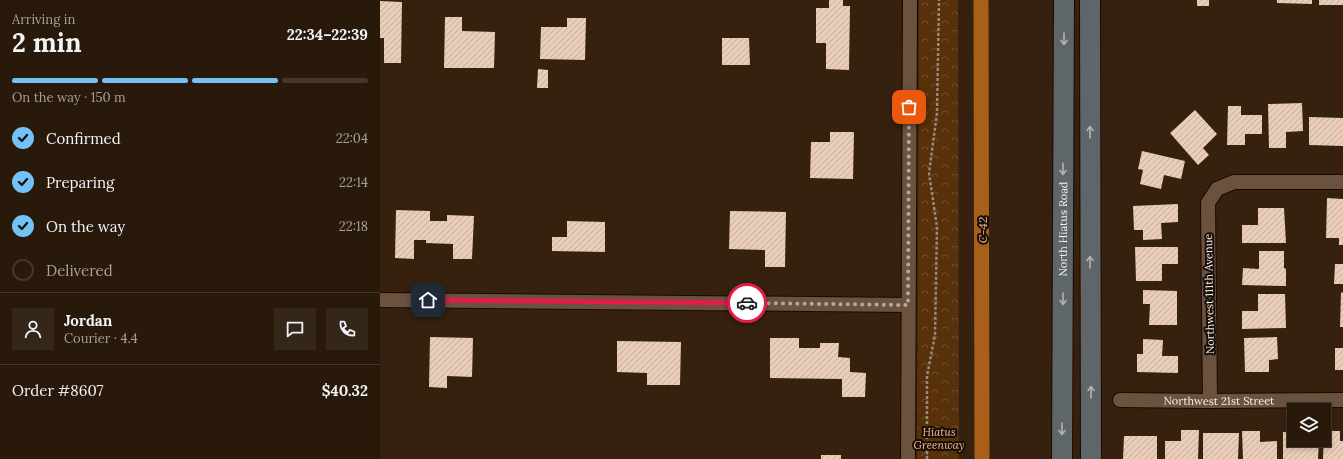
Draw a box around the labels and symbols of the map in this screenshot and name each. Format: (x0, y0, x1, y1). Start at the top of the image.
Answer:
one-way arrow (1060, 32, 1068, 45)
pin (892, 90, 926, 124)
one-way arrow (1086, 126, 1094, 139)
one-way arrow (1059, 162, 1067, 175)
street label: North Hiatus Road (1056, 181, 1070, 277)
water label: C-42 (975, 217, 990, 243)
street label: Northwest 111th Avenue (1201, 234, 1217, 354)
one-way arrow (1086, 256, 1094, 269)
pin (411, 283, 445, 317)
courier (727, 283, 767, 323)
one-way arrow (1059, 292, 1067, 305)
one-way arrow (1087, 386, 1095, 399)
street label: Northwest 21st Street (1164, 393, 1275, 408)
one-way arrow (1058, 422, 1066, 435)
park label: Hiatus Greenway (914, 425, 965, 452)

